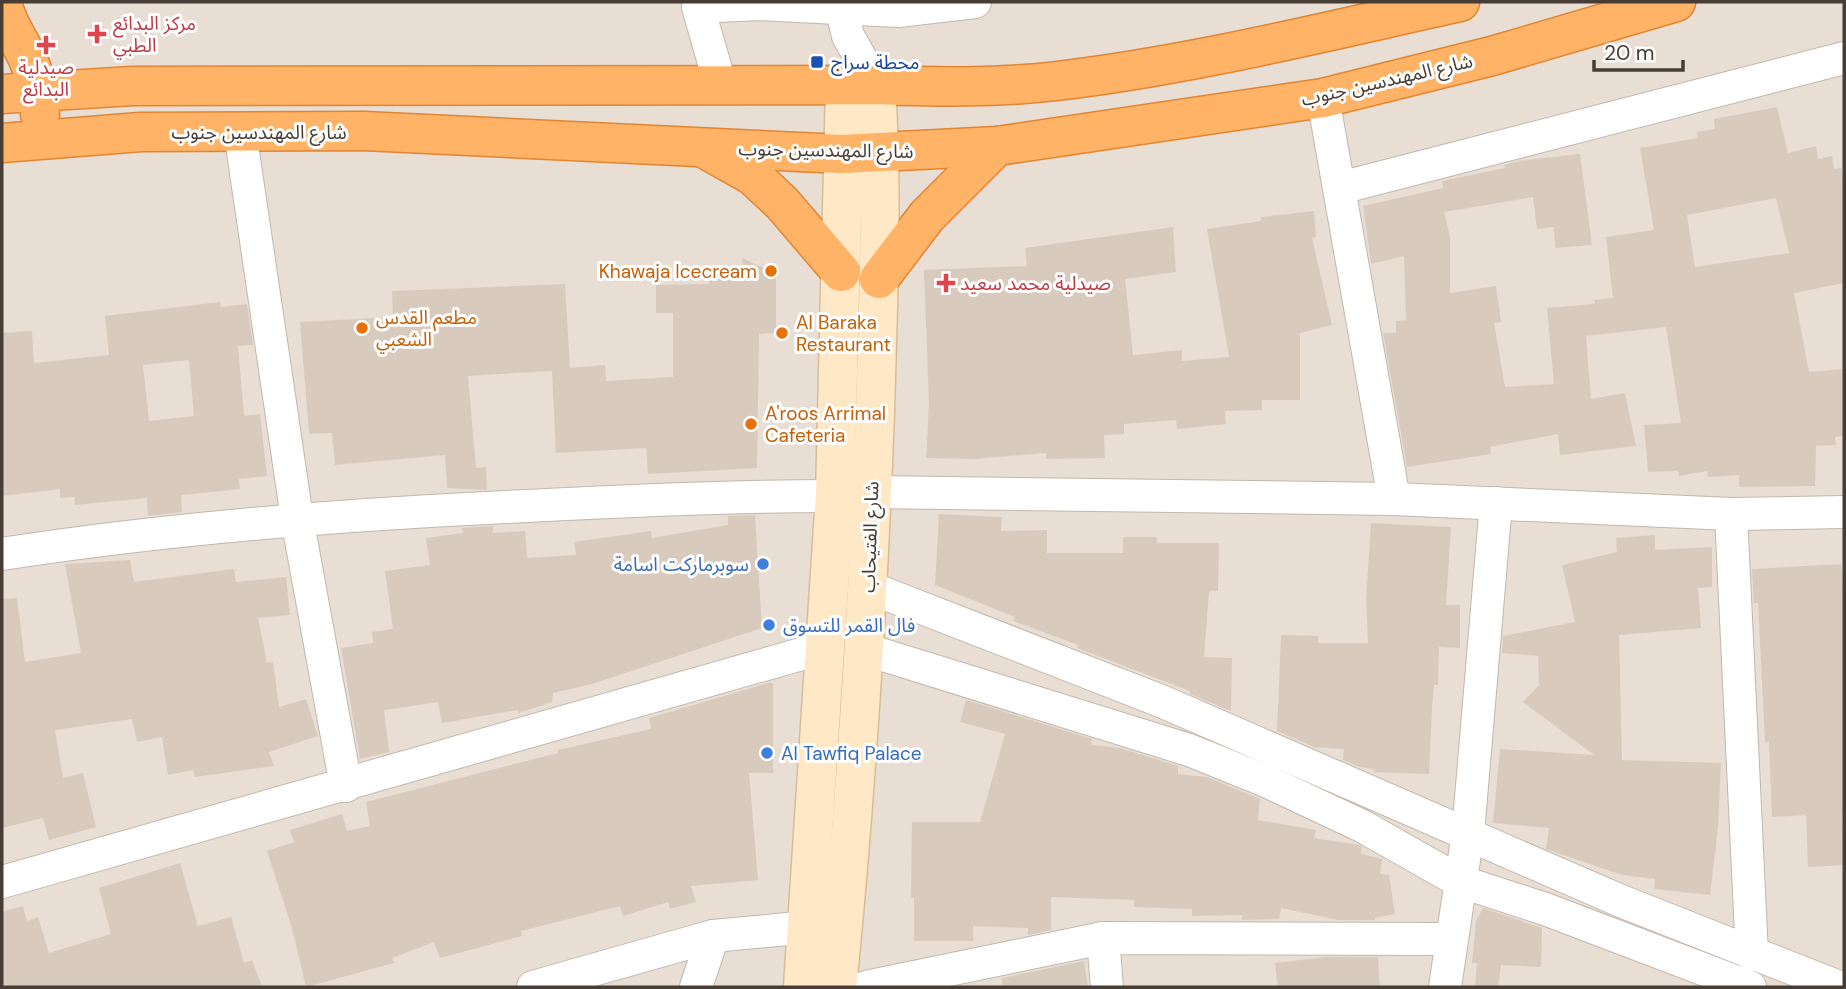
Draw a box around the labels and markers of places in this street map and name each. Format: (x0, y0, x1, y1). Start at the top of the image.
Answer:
place label: مركز البدائع الطبي (113, 11, 196, 60)
marker: مركز البدائع الطبي (87, 24, 107, 44)
marker: صيدلية البدائع (38, 37, 54, 53)
place label: محطة سراج (831, 50, 919, 76)
marker: محطة سراج (809, 54, 825, 70)
place label: صيدلية البدائع (18, 55, 74, 104)
place label: Khawaja Icecream (599, 259, 757, 284)
marker: Khawaja Icecream (763, 263, 779, 279)
place label: صيدلية محمد سعيد (960, 271, 1111, 296)
marker: صيدلية محمد سعيد (938, 275, 954, 291)
place label: مطعم القدس الشعبي (376, 305, 477, 354)
place label: Al Baraka Restaurant (796, 310, 891, 357)
marker: مطعم القدس الشعبي (354, 320, 370, 336)
marker: Al Baraka Restaurant (774, 325, 790, 341)
place label: A'roos Arrimal Cafeteria (765, 401, 886, 448)
marker: A'roos Arrimal Cafeteria (743, 416, 759, 432)
place label: سوبرماركت اسامة (614, 552, 749, 577)
marker: سوبرماركت اسامة (755, 556, 771, 572)
place label: فال القمر للتسوق (783, 613, 915, 638)
marker: فال القمر للتسوق (761, 617, 777, 633)
place label: Al Tawfiq Palace (781, 741, 922, 766)
marker: Al Tawfiq Palace (759, 745, 775, 761)

